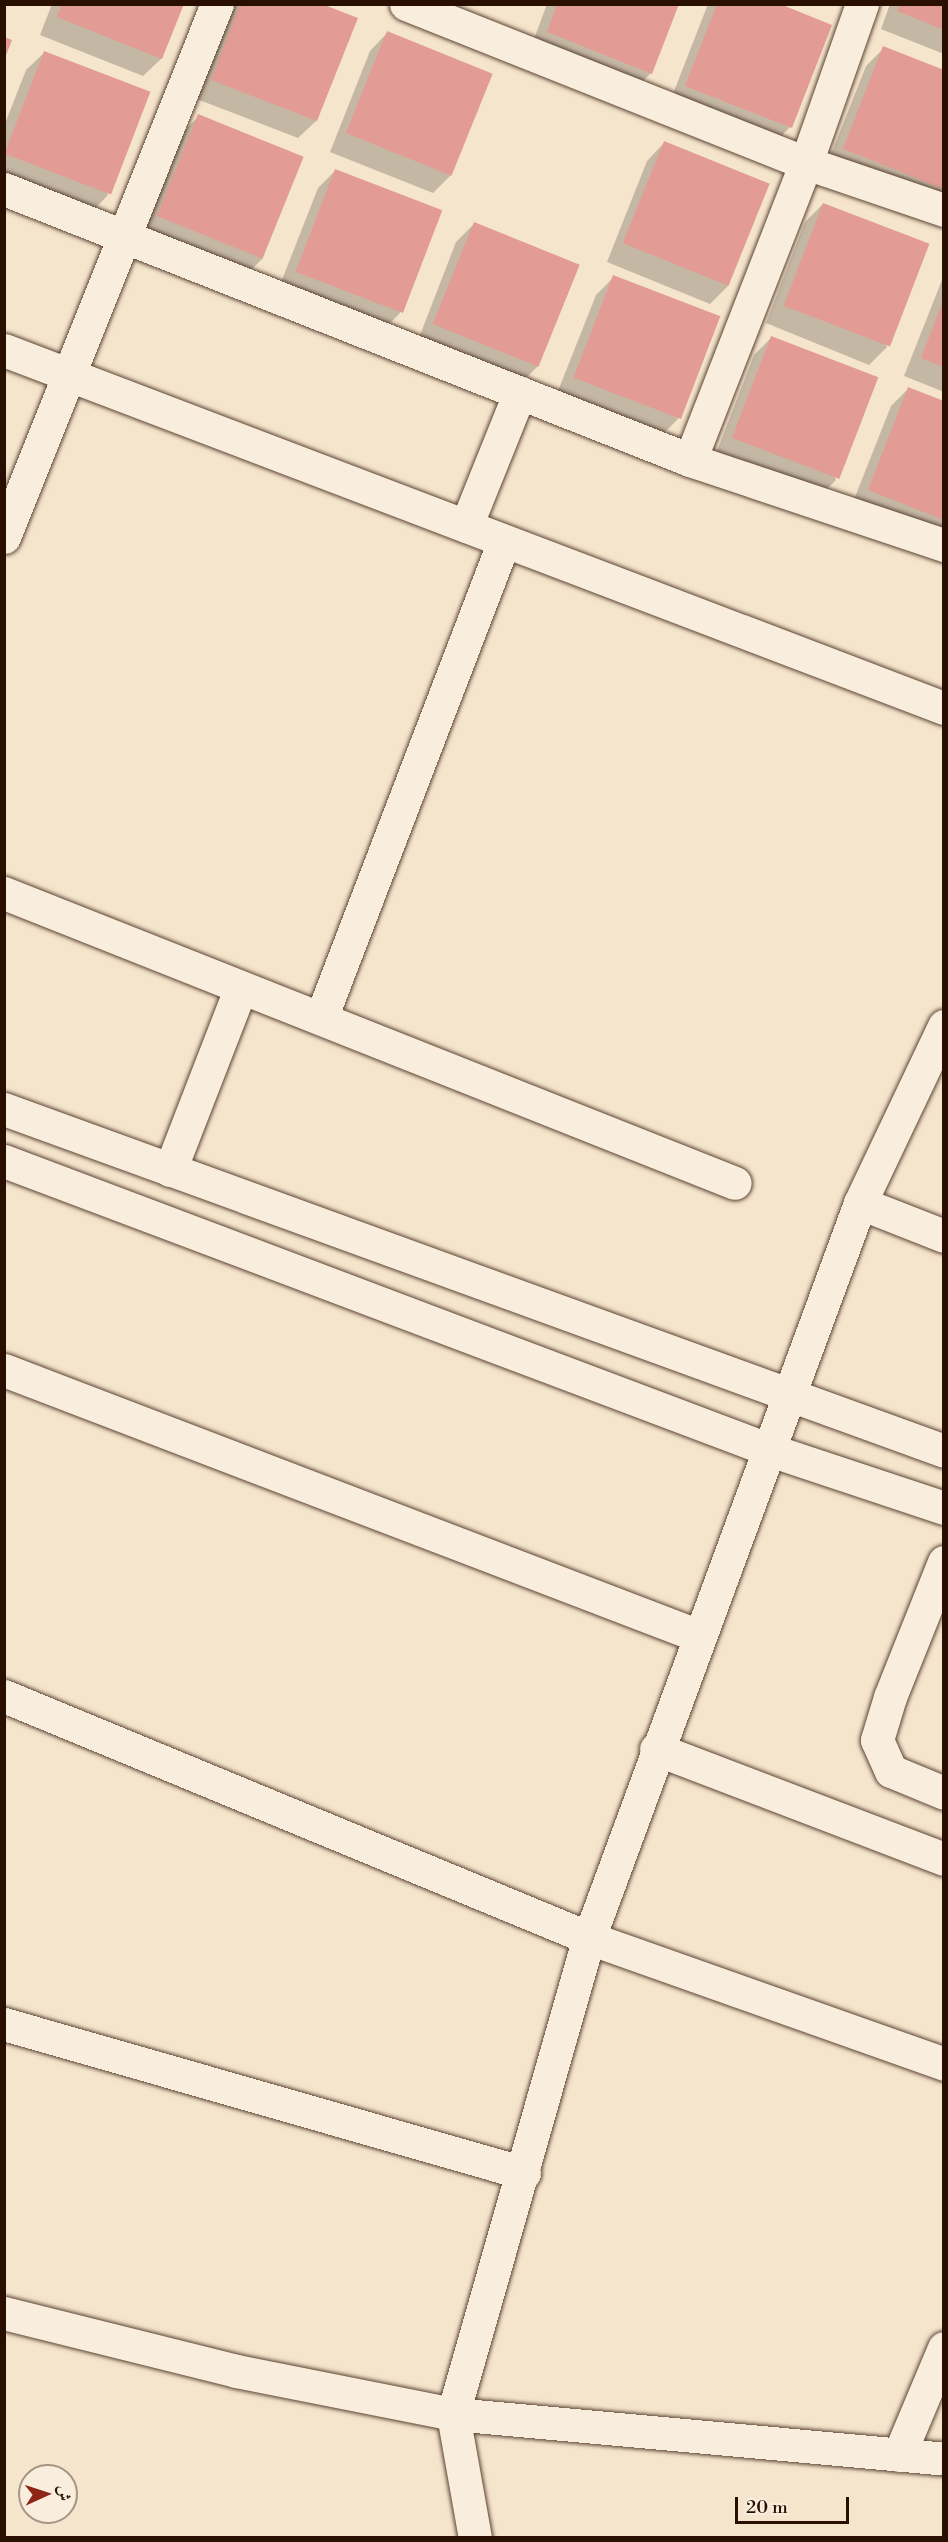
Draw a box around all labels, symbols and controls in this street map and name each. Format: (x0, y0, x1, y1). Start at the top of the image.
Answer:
north arrow (18, 2464, 78, 2524)
text: ش (54, 2485, 74, 2502)
scale bar (738, 2485, 852, 2523)
text: 20 m (746, 2496, 788, 2519)

